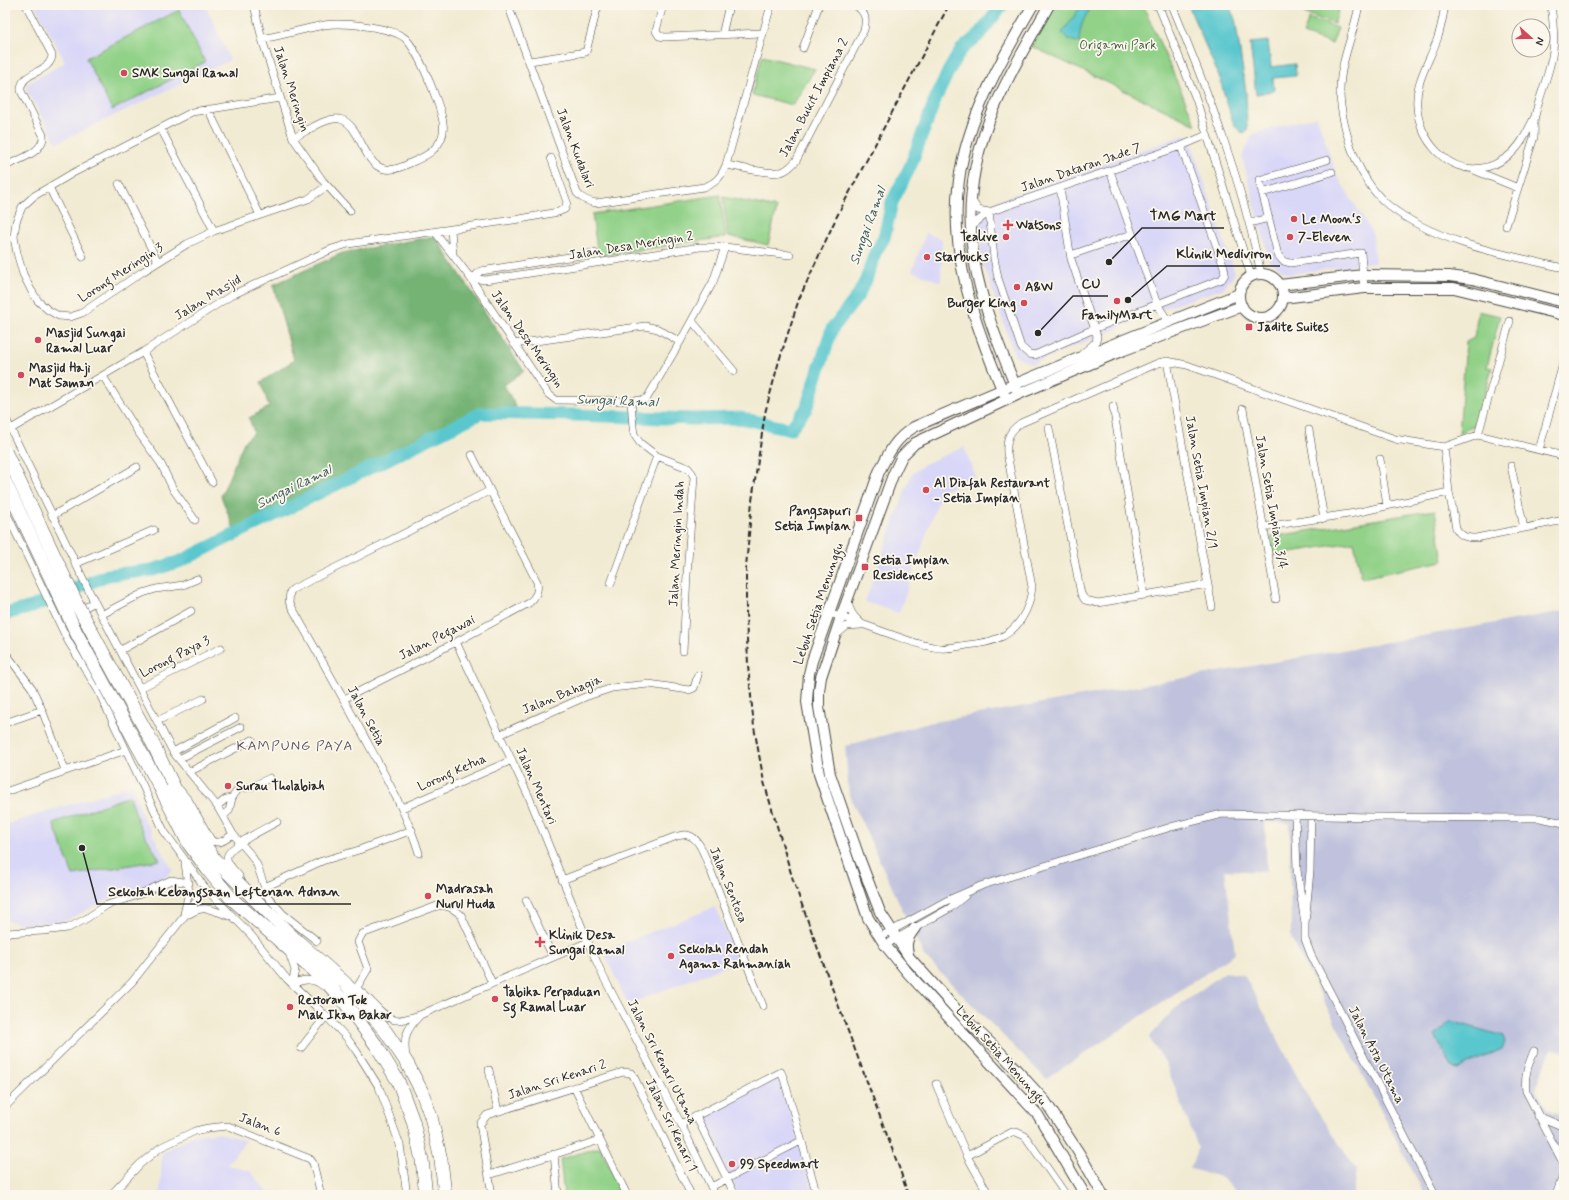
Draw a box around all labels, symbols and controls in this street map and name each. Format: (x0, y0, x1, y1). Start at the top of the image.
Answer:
north arrow (1511, 18, 1551, 58)
street label: Jalan Bukit Impiana 2 (775, 35, 853, 160)
text: N (1532, 35, 1547, 47)
park label: Origami Park (1079, 37, 1157, 56)
street label: Jalan Meringin (269, 44, 313, 134)
place label: SMK Sungai Ramal (132, 65, 238, 84)
marker: SMK Sungai Ramal (119, 68, 129, 78)
street label: Jalan Kudalari (552, 106, 598, 190)
street label: Jalan Dataran Jade 7 (1019, 139, 1143, 197)
water label: Sungai Ramal (846, 183, 893, 268)
callout: TMG Mart (1142, 202, 1224, 228)
text: TMG Mart (1150, 207, 1217, 225)
place label: Le Moon‘s (1302, 211, 1361, 228)
marker: Le Moon‘s (1289, 214, 1299, 224)
place label: Watsons (1015, 217, 1061, 234)
marker: Watsons (1003, 220, 1013, 230)
street label: Jalan Desa Meringin 2 (568, 228, 695, 265)
place label: Tealive (960, 229, 999, 246)
place label: 7-Eleven (1298, 229, 1352, 246)
marker: Tealive (1001, 232, 1011, 242)
marker: 7-Eleven (1285, 232, 1295, 242)
street label: Lorong Meringin 3 (75, 239, 168, 308)
callout: Klinik Mediviron (1167, 240, 1280, 266)
text: Klinik Mediviron (1176, 245, 1272, 263)
place label: Starbucks (935, 249, 989, 266)
marker: Starbucks (922, 252, 932, 262)
callout: CU (1073, 270, 1108, 296)
street label: Jalan Masjid (171, 271, 245, 325)
text: CU (1081, 275, 1101, 293)
place label: A&W (1025, 279, 1053, 296)
marker: A&W (1012, 282, 1022, 292)
street label: Jalan Desa Meringin (486, 287, 567, 392)
place label: Burger King (947, 295, 1016, 314)
marker: FamilyMart (1112, 296, 1122, 306)
marker: Burger King (1019, 298, 1029, 308)
place label: FamilyMart (1082, 307, 1153, 324)
place label: Jadite Suites (1257, 319, 1329, 336)
marker: Jadite Suites (1244, 322, 1254, 332)
place label: Masjid Sungai Ramal Luar (46, 325, 126, 357)
marker: Masjid Sungai Ramal Luar (33, 335, 43, 345)
place label: Masjid Haji Mat Saman (29, 360, 94, 392)
marker: Masjid Haji Mat Saman (16, 370, 26, 380)
water label: Sungai Ramal (576, 391, 660, 413)
street label: Jalan Setia Impian 2/1 (1181, 414, 1221, 550)
street label: Jalan Setia Impian 3/4 (1251, 434, 1291, 571)
water label: Sungai Ramal (254, 460, 337, 515)
place label: Al Diafah Restaurant - Setia Impian (934, 475, 1051, 507)
street label: Jalan Meringin Indah (665, 480, 689, 607)
marker: Al Diafah Restaurant - Setia Impian (921, 485, 931, 495)
place label: Pangsapuri Setia Impian (775, 503, 852, 535)
marker: Pangsapuri Setia Impian (854, 513, 864, 523)
street label: Lebuh Setia Menunggu (790, 541, 850, 668)
place label: Setia Impian Residences (873, 552, 950, 584)
marker: Setia Impian Residences (860, 562, 870, 572)
street label: Jalan Pegawai (396, 612, 479, 666)
street label: Lorong Paya 3 (137, 632, 214, 684)
street label: Jalan Bahagia (520, 671, 605, 720)
street label: Jalan Setia (343, 683, 389, 749)
district label: KAMPUNG PAYA (237, 737, 353, 755)
street label: Jalan Mentari (511, 745, 561, 827)
street label: Lorong Ketua (415, 750, 490, 797)
place label: Surau Tholabiah (236, 778, 325, 795)
marker: Surau Tholabiah (223, 781, 233, 791)
street label: Jalan Sentosa (705, 844, 751, 926)
callout: Sekolah Kebangsaan Leftenan Adnan (97, 878, 351, 904)
place label: Madrasah Nurul Huda (436, 881, 496, 913)
text: Sekolah Kebangsaan Leftenan Adnan (108, 883, 341, 904)
marker: Madrasah Nurul Huda (423, 891, 433, 901)
place label: Klinik Desa Sungai Ramal (549, 927, 625, 961)
marker: Klinik Desa Sungai Ramal (534, 936, 546, 948)
place label: Sekolah Rendah Agama Rahmaniah (679, 941, 791, 974)
marker: Sekolah Rendah Agama Rahmaniah (666, 951, 676, 961)
place label: Tabika Perpaduan Sg Ramal Luar (503, 984, 601, 1019)
place label: Restoran Tok Mak Ikan Bakar (298, 992, 392, 1024)
marker: Tabika Perpaduan Sg Ramal Luar (490, 994, 500, 1004)
street label: Jalan Sri Kenari Utama (623, 996, 701, 1128)
marker: Restoran Tok Mak Ikan Bakar (285, 1002, 295, 1012)
street label: Lebuh Setia Menunggu (950, 1003, 1050, 1111)
street label: Jalan Asta Utama (1344, 1003, 1408, 1107)
street label: Jalan Sri Kenari 2 (506, 1056, 609, 1104)
street label: Jalan Sri Kenari 1 (641, 1076, 701, 1174)
street label: Jalan 6 (236, 1109, 284, 1141)
place label: 99 Speedmart (740, 1156, 820, 1173)
marker: 99 Speedmart (727, 1159, 737, 1169)

